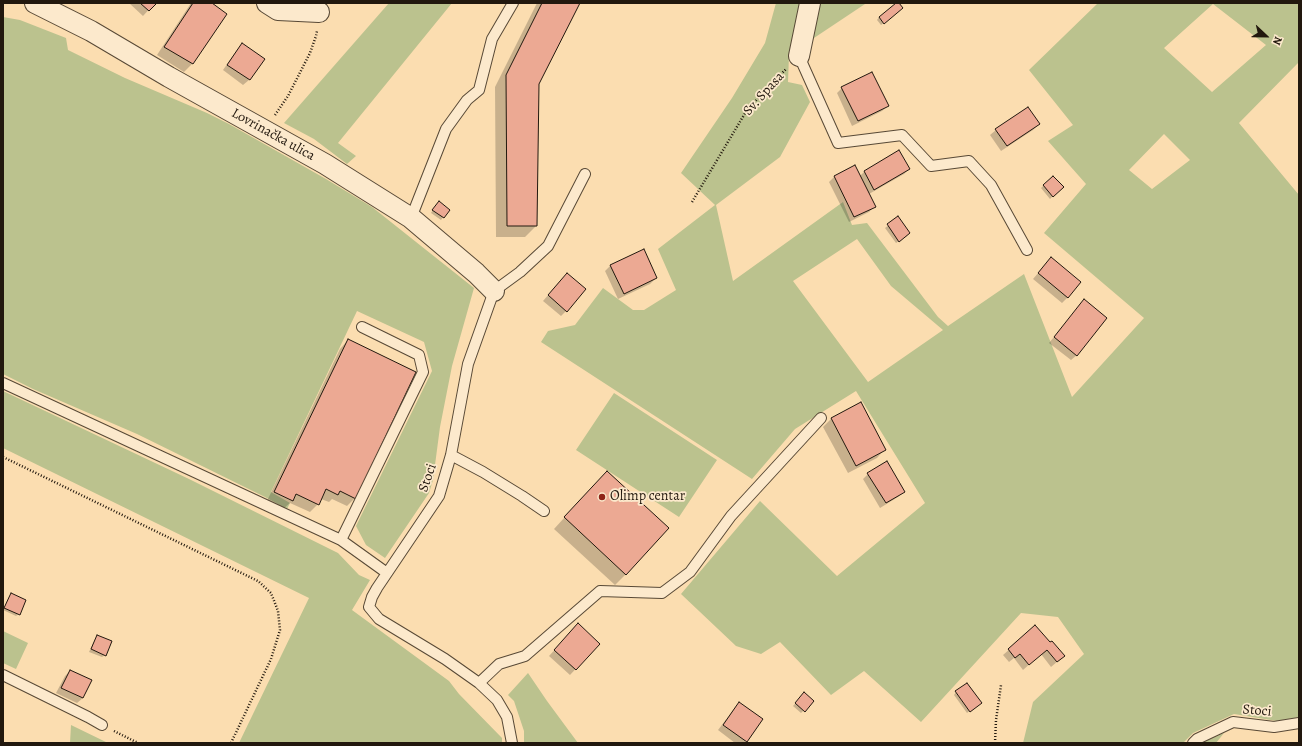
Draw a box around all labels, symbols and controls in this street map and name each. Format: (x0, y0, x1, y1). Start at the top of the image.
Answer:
north arrow (1246, 16, 1286, 56)
text: N (1269, 34, 1286, 47)
street label: Sv. Spasa (740, 69, 788, 119)
street label: Lovrinačka ulica (228, 105, 318, 165)
street label: Stoci (415, 462, 441, 494)
place label: Olimp centar (610, 489, 685, 505)
marker: Olimp centar (597, 492, 607, 502)
street label: Stoci (1242, 701, 1272, 721)

